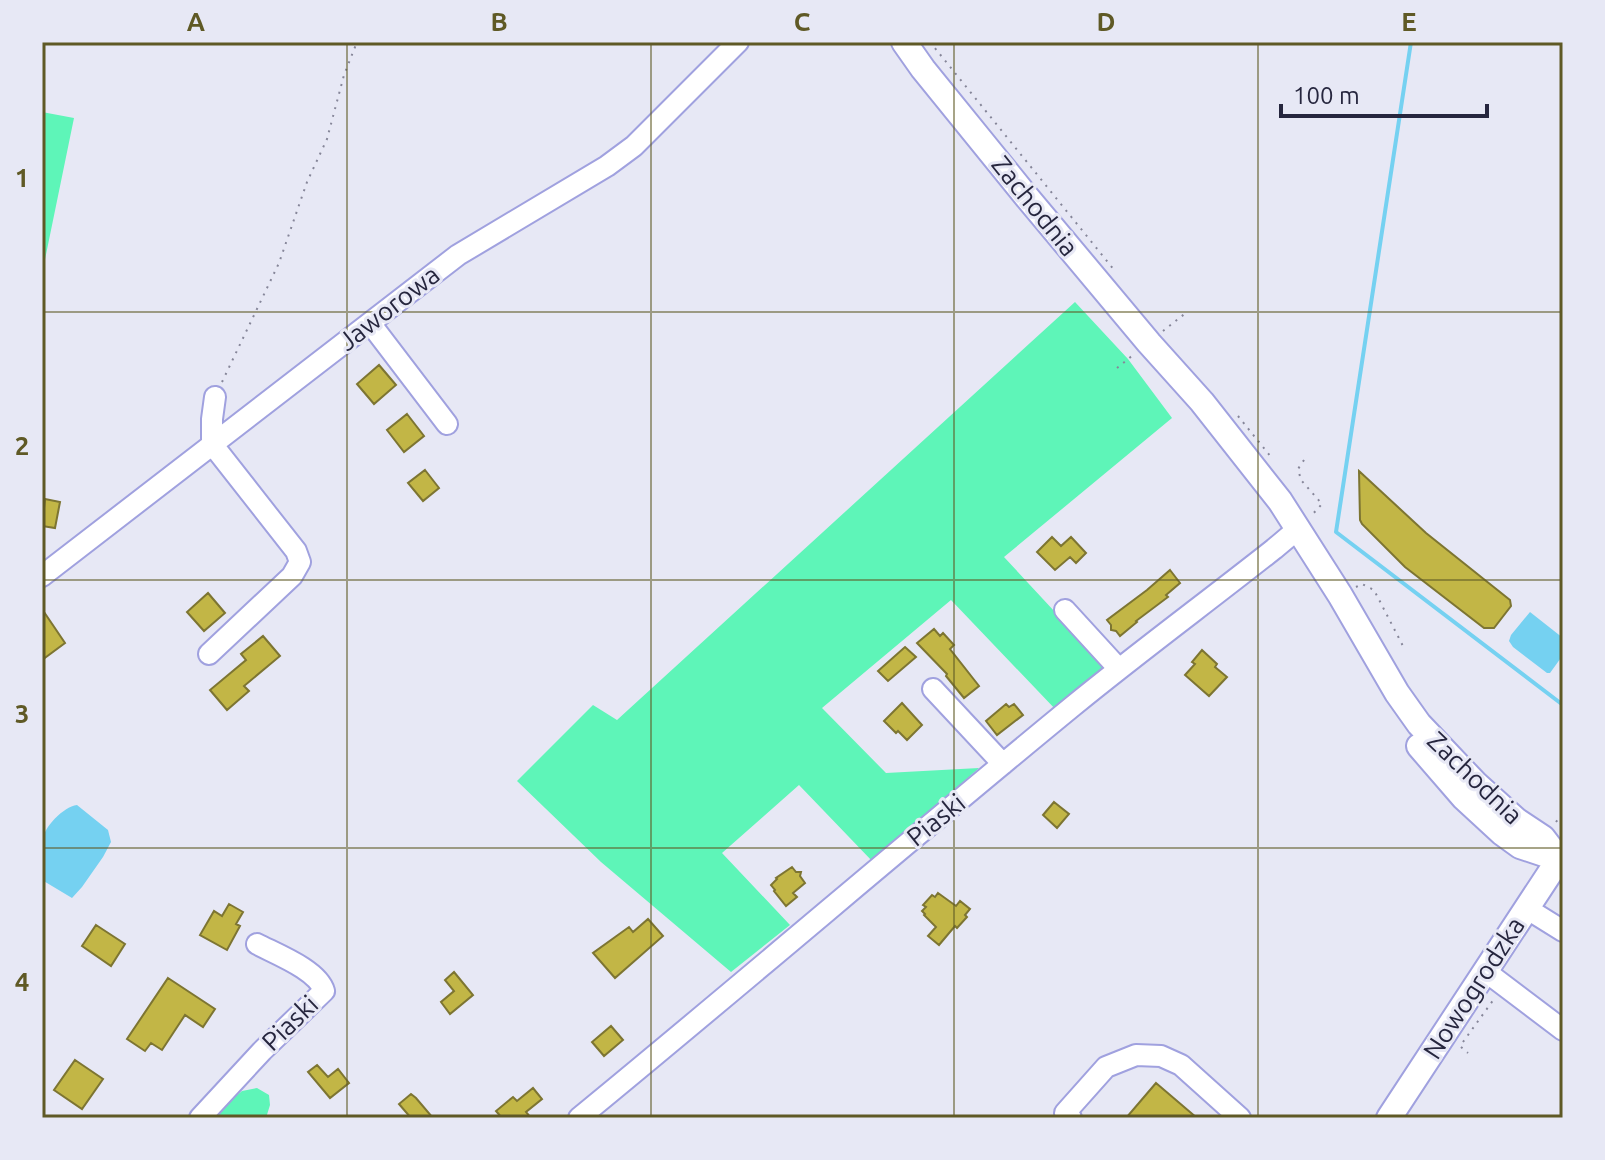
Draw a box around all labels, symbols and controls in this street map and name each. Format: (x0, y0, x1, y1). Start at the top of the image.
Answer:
text: A (187, 7, 206, 36)
text: B (490, 7, 508, 36)
text: C (794, 7, 811, 36)
text: D (1097, 7, 1115, 36)
text: E (1401, 7, 1417, 36)
scale bar (1281, 68, 1487, 118)
text: 100 m (1293, 82, 1360, 109)
street label: Zachodnia (986, 150, 1084, 261)
text: 1 (15, 163, 29, 192)
street label: Jaworowa (332, 259, 445, 356)
text: 2 (15, 431, 29, 460)
text: 3 (15, 699, 29, 728)
street label: Zachodnia (1422, 726, 1529, 830)
street label: Piaski (901, 788, 970, 852)
street label: Nowogrodzka (1417, 912, 1530, 1064)
text: 4 (15, 967, 29, 996)
street label: Piaski (256, 989, 323, 1056)

